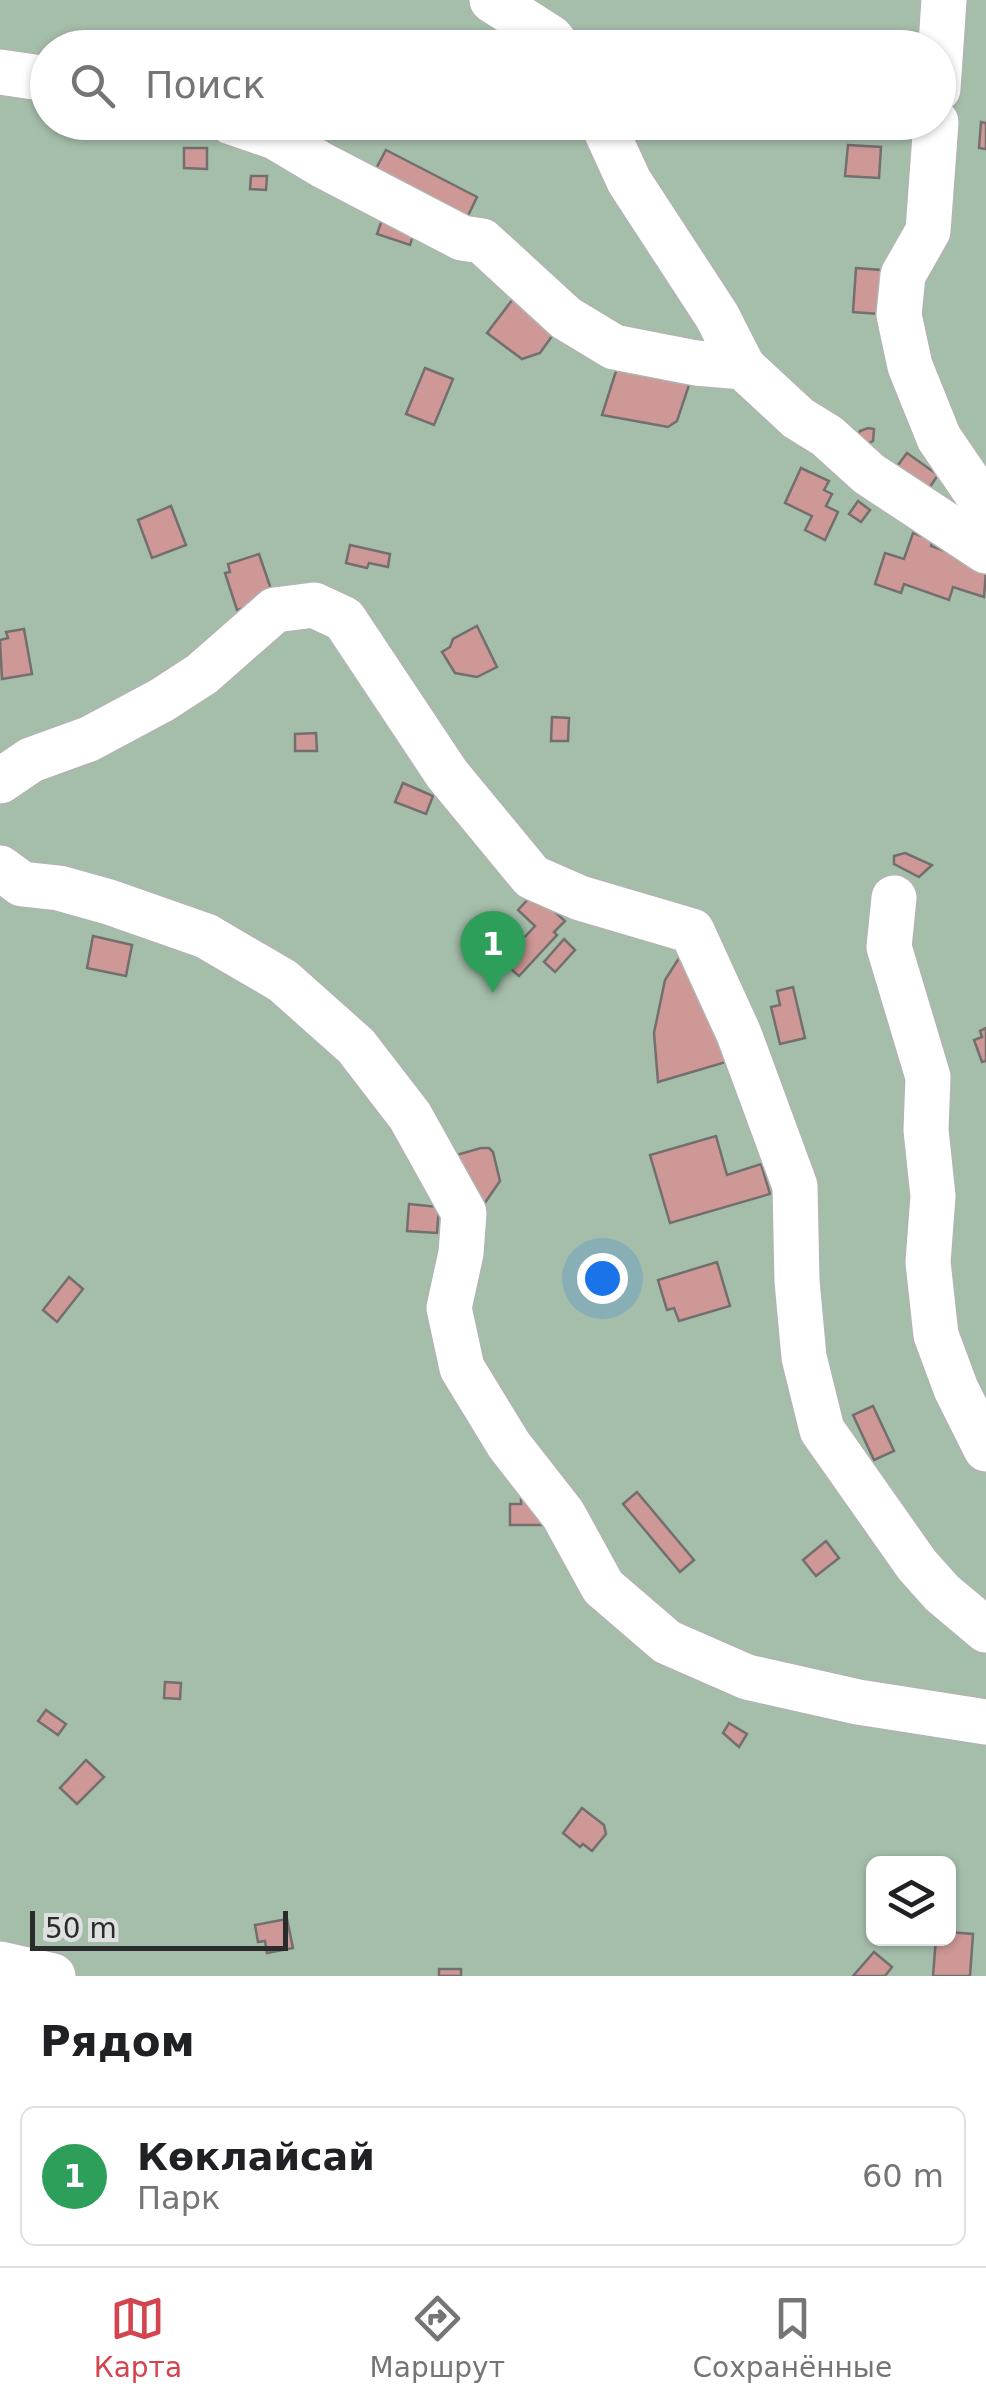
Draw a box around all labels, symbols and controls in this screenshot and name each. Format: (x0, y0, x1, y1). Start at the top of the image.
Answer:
search box (30, 30, 956, 140)
icon: search (65, 58, 120, 113)
text: Поиск (145, 63, 265, 107)
pin: 1 (460, 910, 526, 993)
your location (577, 1253, 628, 1304)
map controls (866, 1856, 956, 1946)
button: layers (866, 1856, 956, 1946)
scale bar (30, 1906, 288, 1950)
text: 50 m (45, 1912, 117, 1945)
text: Рядом (40, 2017, 195, 2066)
text: Көклайсай (137, 2135, 375, 2179)
text: 1 (63, 2157, 86, 2195)
text: 60 m (862, 2157, 944, 2195)
text: Парк (137, 2179, 220, 2217)
tab: Карта (94, 2291, 182, 2384)
tab: Маршрут (370, 2291, 505, 2384)
tab: Сохранённые (693, 2291, 892, 2384)

